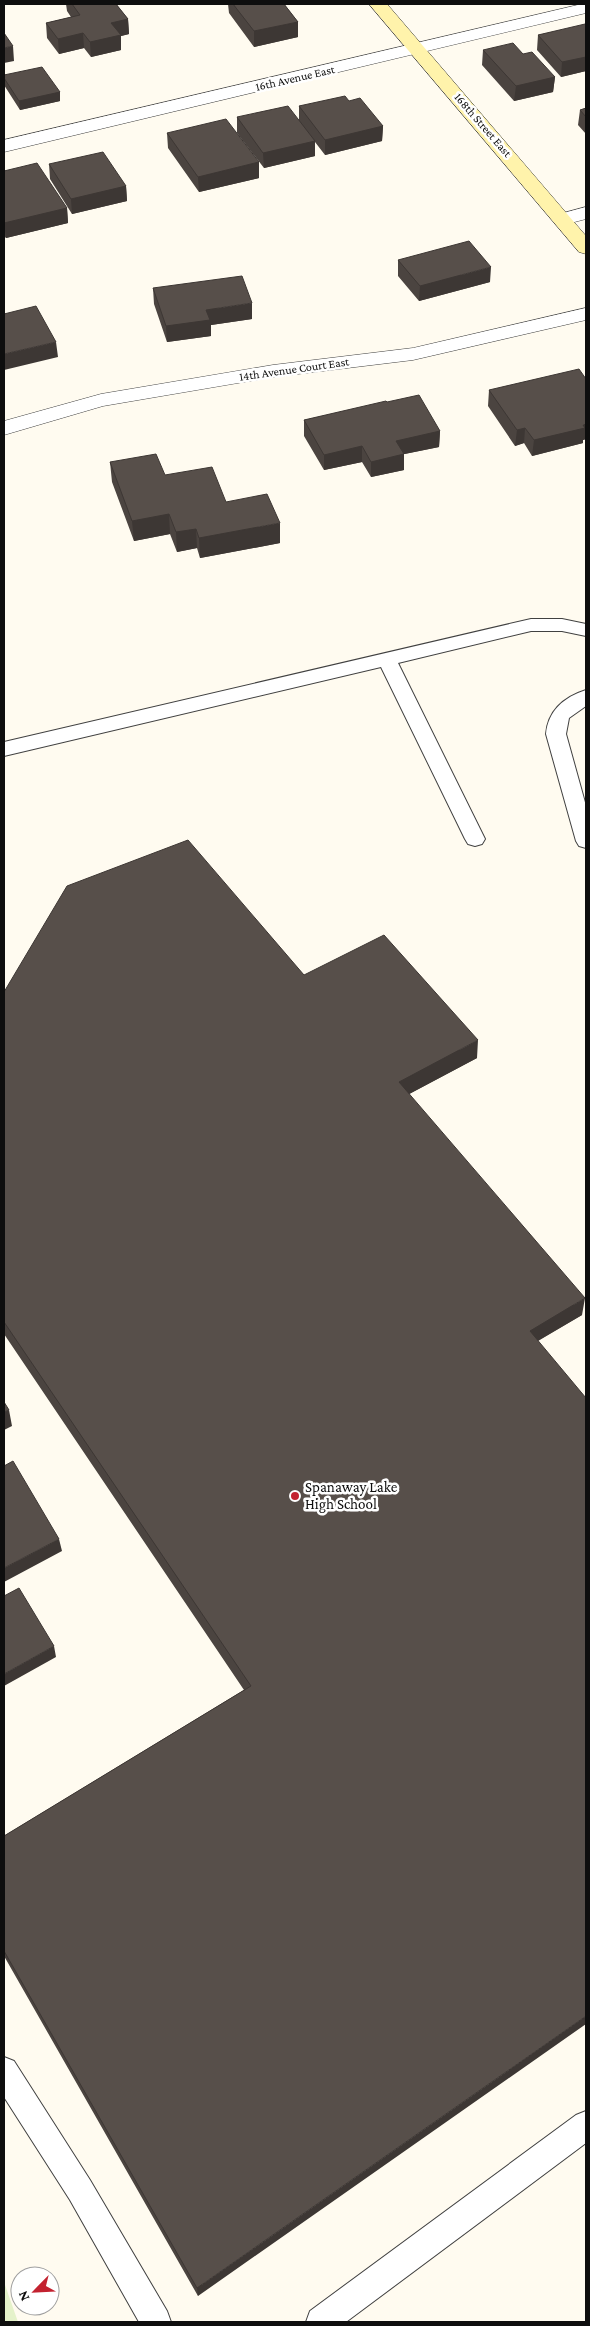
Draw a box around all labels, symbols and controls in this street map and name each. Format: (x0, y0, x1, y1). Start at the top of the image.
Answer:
street label: 16th Avenue East (254, 62, 337, 94)
street label: 168th Street East (451, 90, 515, 161)
street label: 14th Avenue Court East (238, 354, 351, 384)
place label: Spanaway Lake High School (305, 1479, 398, 1513)
marker: Spanaway Lake High School (289, 1490, 301, 1502)
north arrow (10, 2266, 60, 2316)
text: N (14, 2288, 32, 2304)

